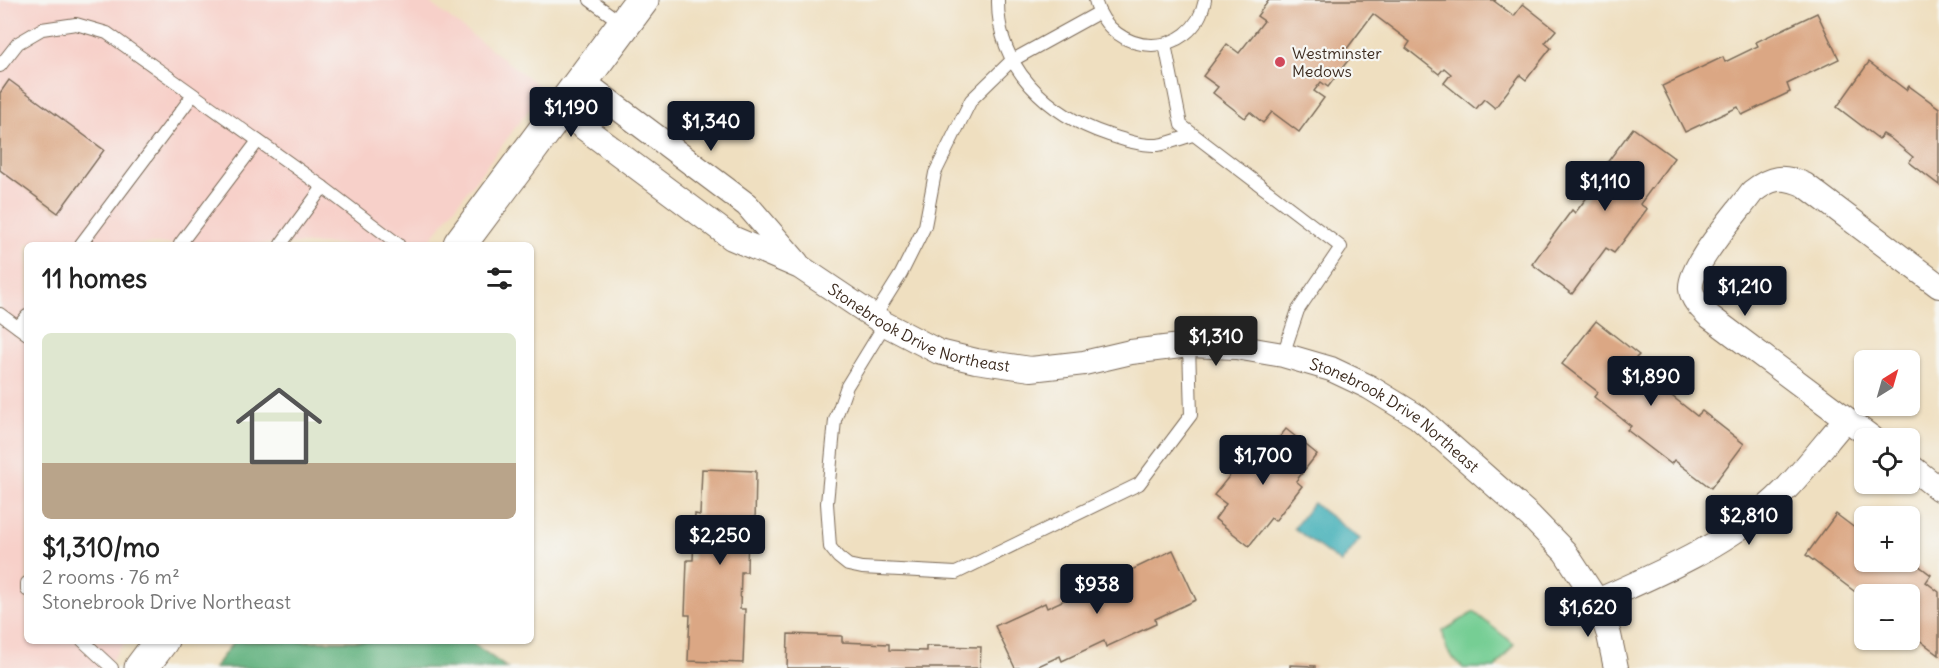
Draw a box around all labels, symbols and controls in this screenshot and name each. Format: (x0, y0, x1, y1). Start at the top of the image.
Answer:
place label: Westminster Medows (1292, 43, 1382, 81)
marker: Westminster Medows (1273, 55, 1287, 69)
pin: $1,190 (522, 87, 620, 138)
text: $1,190 (544, 94, 598, 119)
pin: $1,340 (662, 101, 760, 152)
text: $1,340 (682, 108, 740, 133)
pin: $1,110 (1556, 161, 1654, 212)
text: $1,110 (1579, 168, 1631, 193)
text: 11 homes (42, 262, 147, 295)
icon: filters (483, 262, 516, 295)
pin: $1,210 (1696, 266, 1794, 317)
text: $1,210 (1718, 273, 1772, 298)
street label: Stonebrook Drive Northeast (824, 279, 1012, 376)
pin: $1,310 (1167, 316, 1265, 367)
text: $1,310 (1188, 323, 1244, 348)
north arrow (1854, 350, 1920, 416)
map controls (1854, 350, 1920, 650)
street label: Stonebrook Drive Northeast (1307, 353, 1484, 477)
pin: $1,890 (1602, 356, 1700, 407)
text: $1,890 (1621, 363, 1681, 388)
icon: home (225, 372, 333, 480)
button: locate (1854, 428, 1920, 494)
pin: $1,700 (1214, 435, 1312, 486)
text: $1,700 (1234, 442, 1293, 467)
pin: $2,810 (1700, 495, 1798, 546)
text: $2,810 (1720, 502, 1778, 527)
button: + (1854, 506, 1920, 572)
pin: $2,250 (671, 515, 769, 566)
text: $2,250 (689, 522, 751, 547)
text: $1,310/mo (42, 531, 160, 564)
text: 2 rooms · 76 m² (42, 564, 180, 589)
pin: $938 (1061, 564, 1133, 615)
text: $938 (1074, 571, 1120, 596)
button: − (1854, 584, 1920, 650)
pin: $1,620 (1539, 587, 1637, 638)
text: Stonebrook Drive Northeast (42, 589, 291, 614)
text: $1,620 (1559, 594, 1617, 619)

